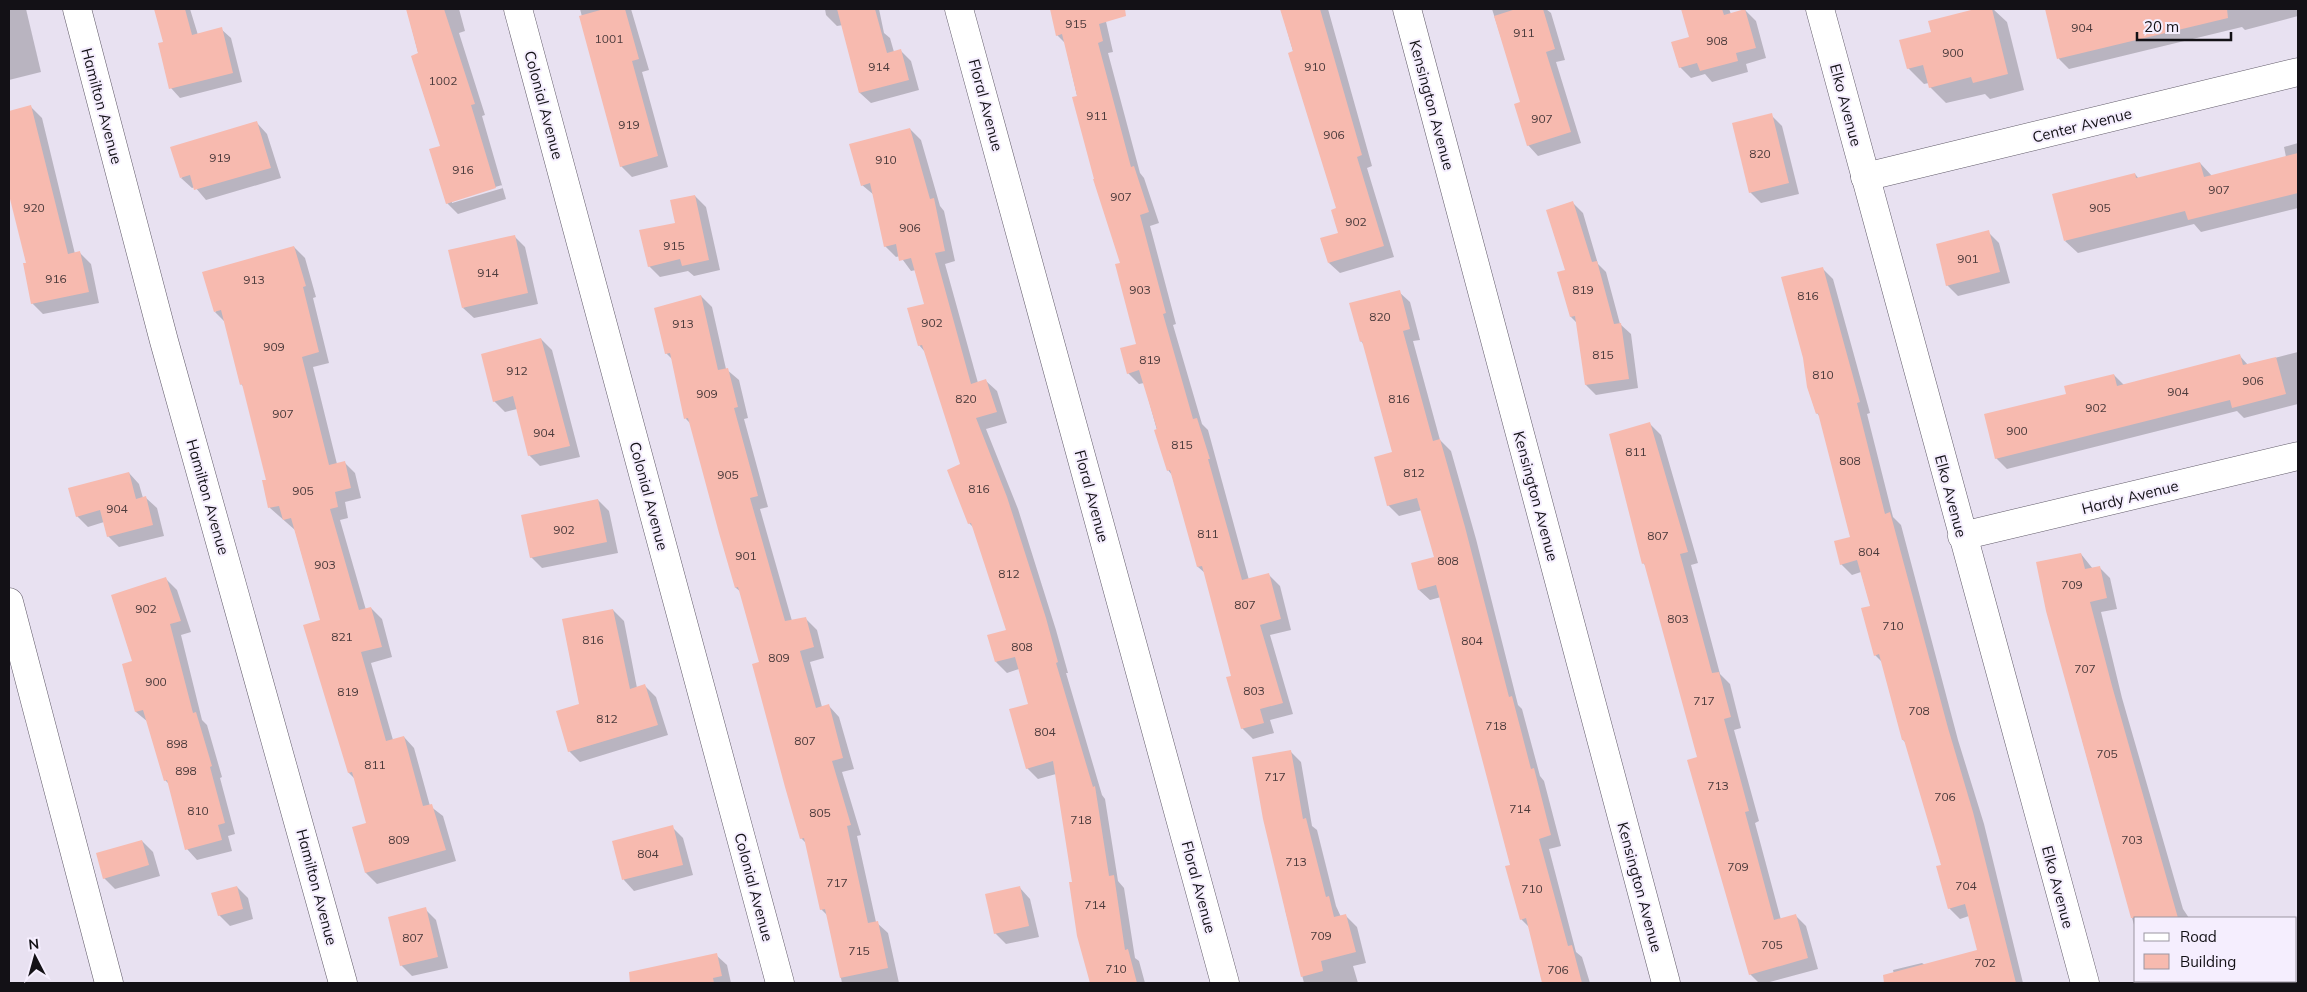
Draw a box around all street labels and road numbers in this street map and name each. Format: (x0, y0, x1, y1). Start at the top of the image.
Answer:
street label: Kensington Avenue (1406, 38, 1458, 172)
street label: Hamilton Avenue (77, 46, 127, 166)
street label: Colonial Avenue (520, 49, 568, 161)
street label: Floral Avenue (965, 57, 1007, 153)
street label: Elko Avenue (1826, 62, 1866, 148)
street label: Center Avenue (2030, 103, 2134, 147)
street label: Kensington Avenue (1510, 429, 1562, 563)
street label: Hamilton Avenue (182, 437, 234, 557)
street label: Colonial Avenue (625, 440, 673, 552)
street label: Floral Avenue (1071, 448, 1113, 544)
street label: Elko Avenue (1931, 453, 1971, 539)
street label: Hardy Avenue (2080, 476, 2180, 518)
street label: Kensington Avenue (1614, 820, 1666, 954)
street label: Hamilton Avenue (292, 827, 342, 947)
street label: Colonial Avenue (730, 831, 778, 943)
street label: Floral Avenue (1178, 839, 1220, 935)
street label: Elko Avenue (2038, 844, 2078, 930)

